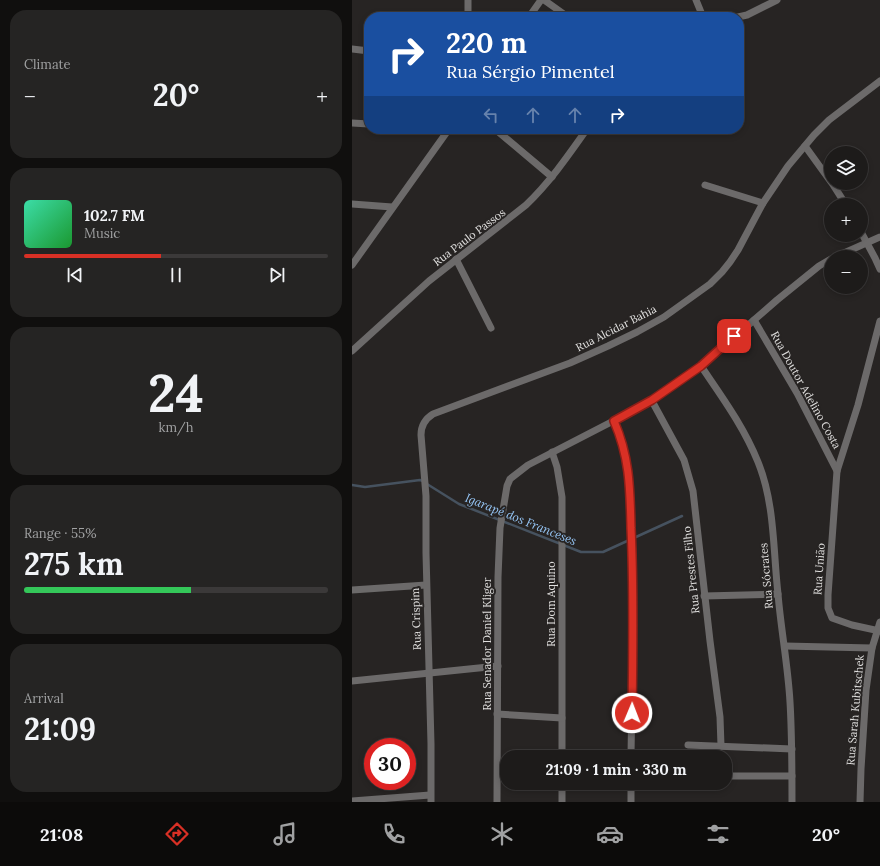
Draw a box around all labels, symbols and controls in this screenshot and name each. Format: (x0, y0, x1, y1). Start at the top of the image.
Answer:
text: 220 m (446, 25, 527, 61)
icon: right (380, 28, 432, 80)
text: Climate (24, 56, 71, 73)
text: Rua Sérgio Pimentel (446, 60, 615, 83)
text: 20° (153, 76, 199, 114)
text: − (24, 82, 36, 110)
text: + (316, 82, 328, 110)
icon: left (480, 104, 502, 126)
icon: ahead (522, 104, 544, 126)
icon: ahead (564, 104, 586, 126)
icon: right (606, 104, 628, 126)
map controls (824, 146, 868, 294)
button: layers (824, 146, 868, 190)
button: + (824, 198, 868, 242)
street label: Rua Paulo Passos (430, 205, 508, 269)
text: 102.7 FM (84, 206, 145, 225)
text: Music (84, 225, 120, 242)
button: − (824, 250, 868, 294)
icon: previous (64, 264, 86, 286)
icon: pause (165, 264, 187, 286)
icon: next (266, 264, 288, 286)
street label: Rua Alcidar Bahia (573, 301, 659, 354)
pin (717, 319, 751, 353)
icon: arrive (723, 325, 745, 347)
street label: Rua Doutor Adelino Costa (768, 329, 844, 452)
text: 24 (148, 360, 204, 426)
text: km/h (158, 419, 194, 436)
water label: Igarapé dos Franceses (463, 490, 579, 548)
text: Range · 55% (24, 525, 97, 542)
street label: Rua Prestes Filho (679, 526, 703, 614)
street label: Rua Sócrates (756, 542, 776, 610)
street label: Rua União (810, 542, 828, 596)
text: 275 km (24, 545, 124, 583)
street label: Rua Dom Aquino (544, 561, 558, 647)
street label: Rua Senador Daniel Kliger (480, 577, 494, 711)
street label: Rua Crispim (408, 588, 424, 650)
street label: Rua Sarah Kubitschek (843, 654, 867, 766)
text: Arrival (24, 690, 64, 707)
position arrow (611, 692, 653, 734)
text: 21:09 (24, 710, 96, 748)
speed limit sign: 30 (364, 738, 416, 790)
text: 21:09 · 1 min · 330 m (546, 760, 686, 779)
icon: directions (163, 820, 191, 848)
icon: music (271, 820, 299, 848)
icon: phone (380, 820, 408, 848)
icon: climate (488, 820, 516, 848)
icon: car (596, 820, 624, 848)
icon: filters (704, 820, 732, 848)
text: 21:08 (40, 823, 83, 846)
text: 20° (812, 823, 840, 846)

